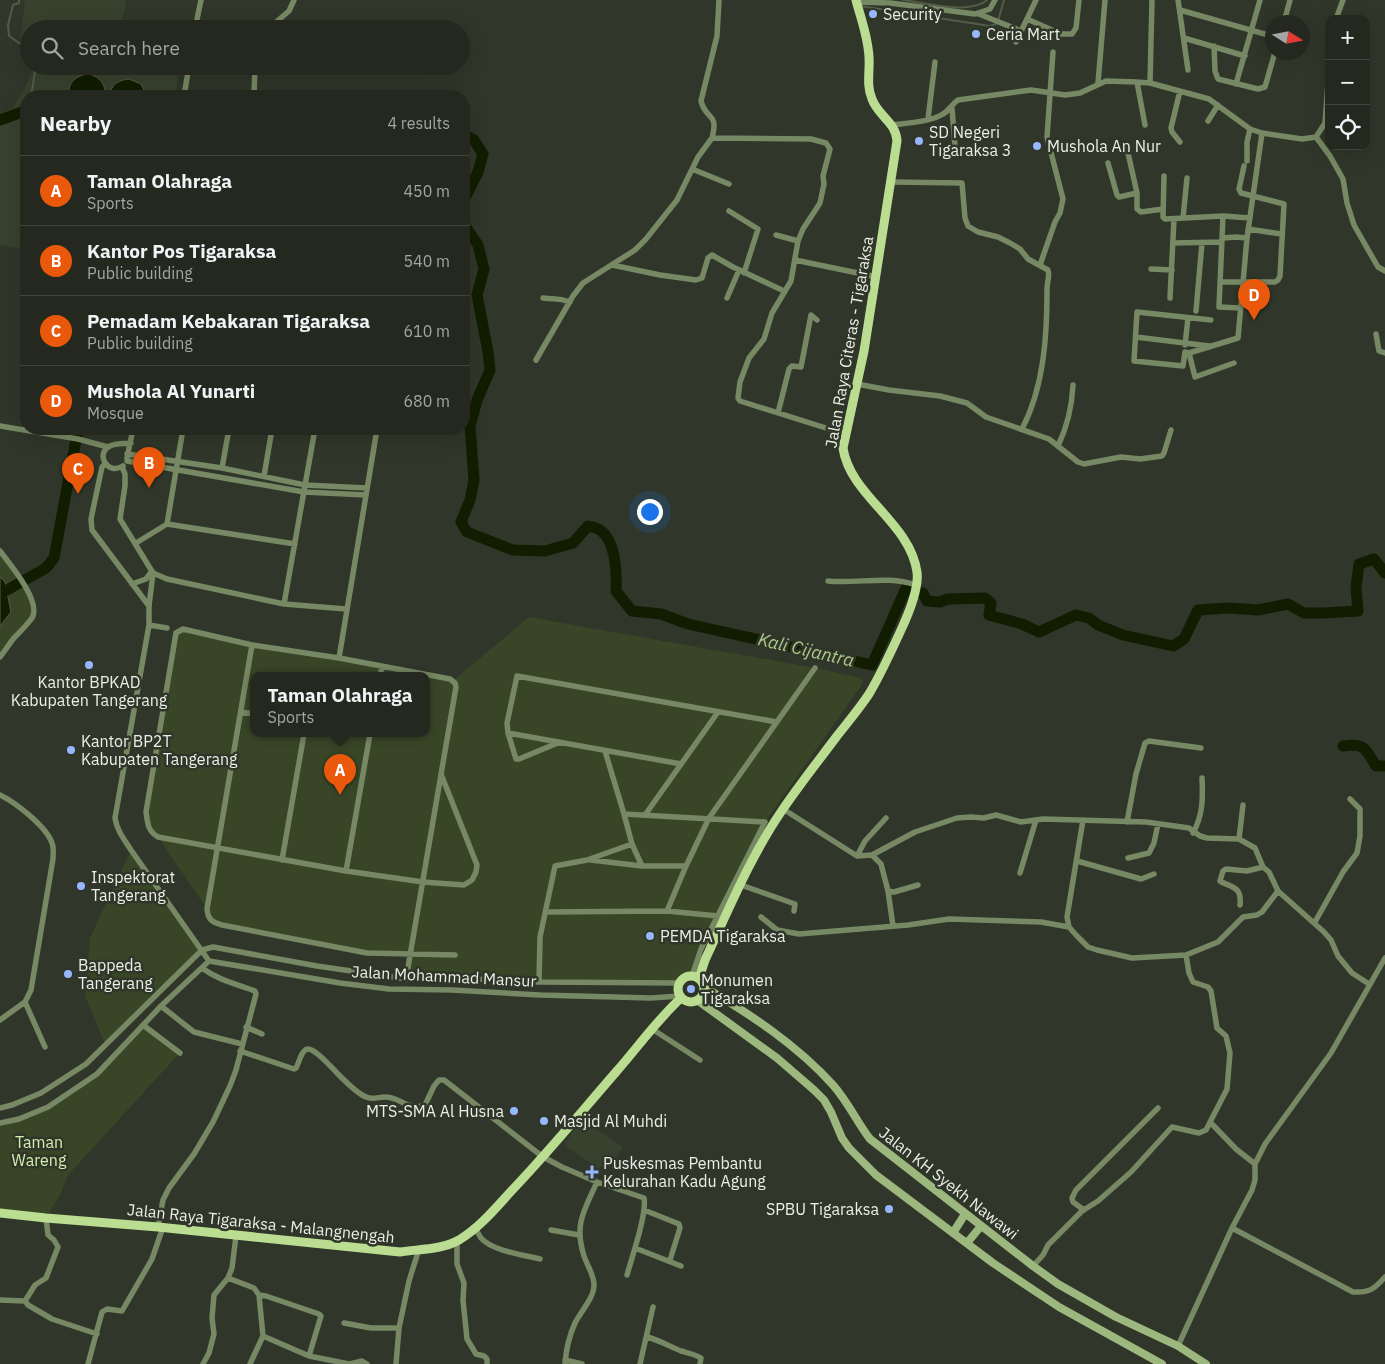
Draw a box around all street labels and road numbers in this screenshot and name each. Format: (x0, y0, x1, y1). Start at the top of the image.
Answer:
street label: Jalan Raya Citeras - Tigaraksa (821, 234, 878, 449)
street label: Jalan Mohammad Mansur (351, 961, 537, 991)
street label: Jalan KH Syekh Nawawi (875, 1122, 1023, 1244)
street label: Jalan Raya Tigaraksa - Malangnengah (126, 1199, 396, 1247)

